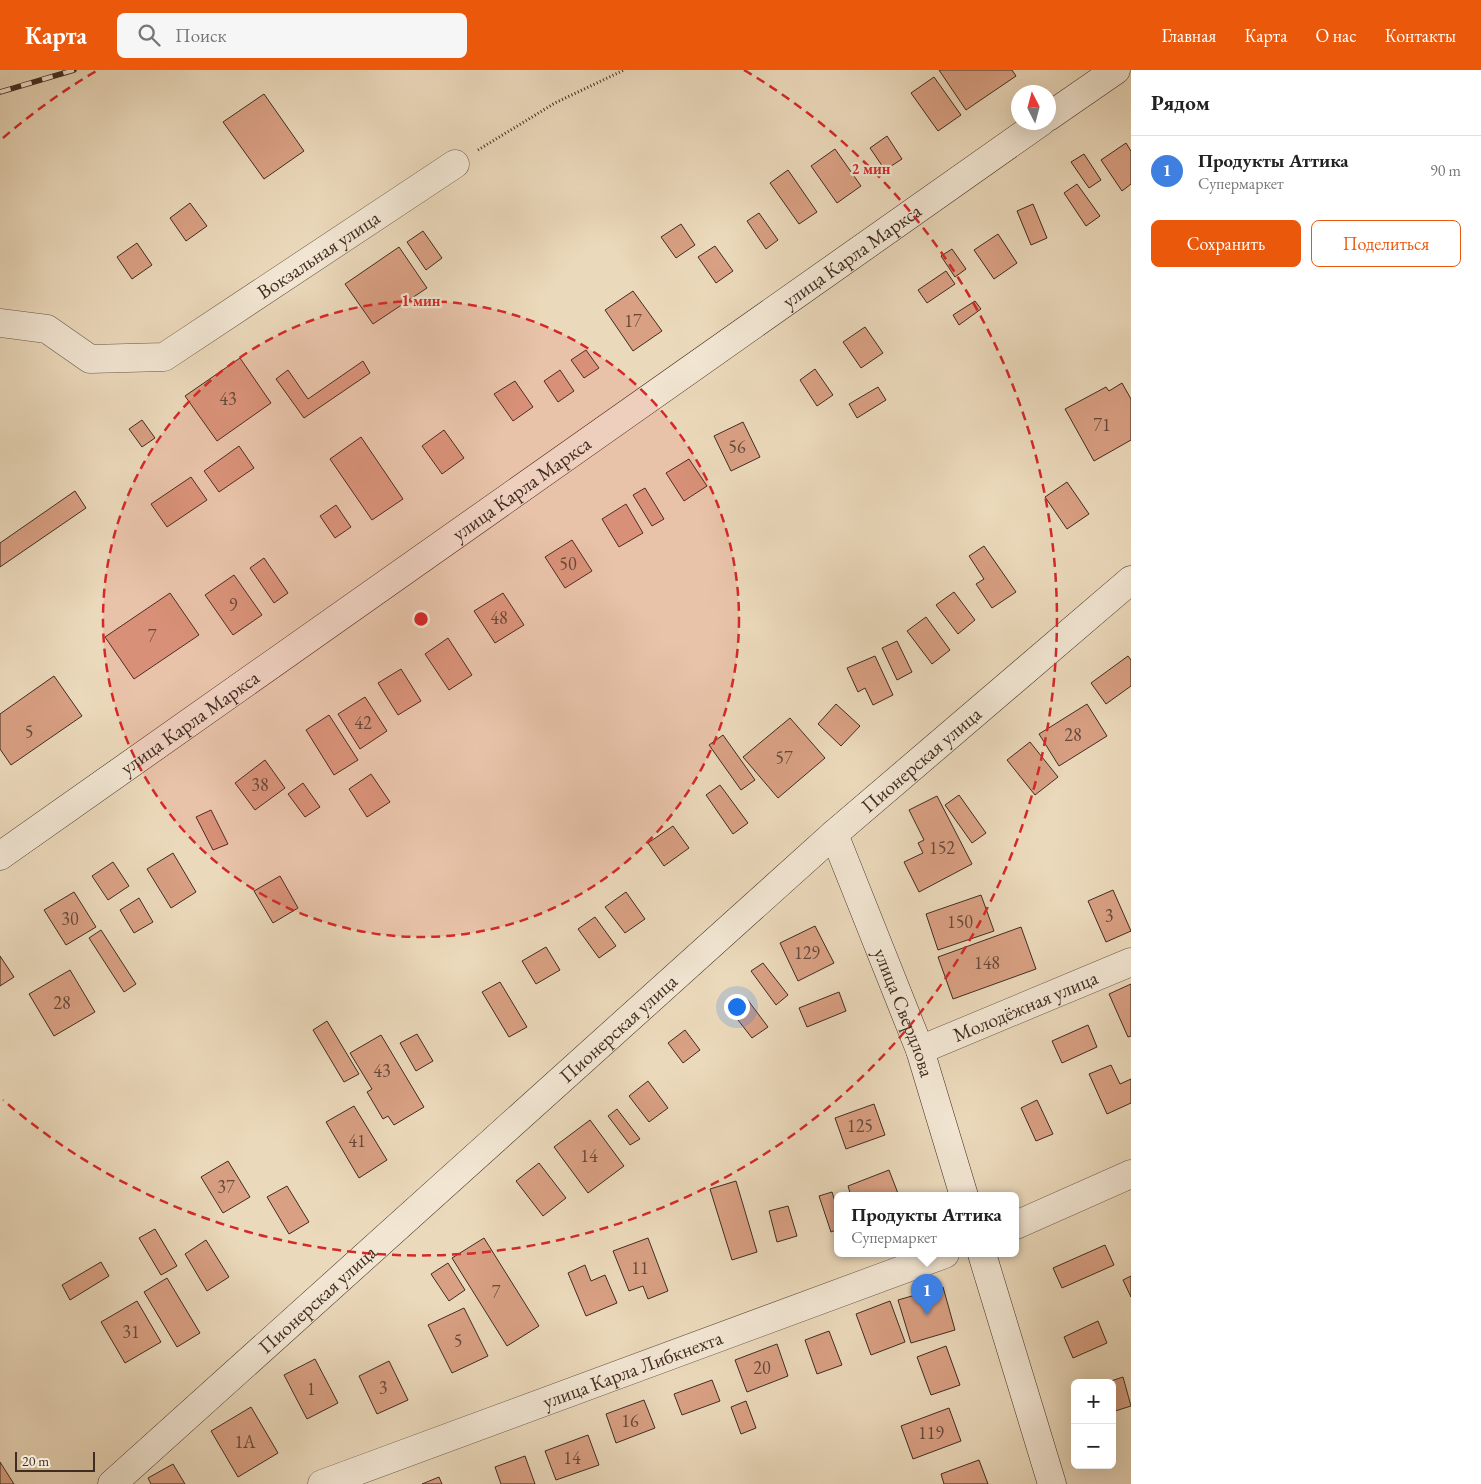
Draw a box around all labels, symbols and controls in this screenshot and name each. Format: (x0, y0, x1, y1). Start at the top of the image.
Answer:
search box (117, 13, 467, 58)
text: Карта (25, 20, 87, 51)
icon: search (135, 21, 163, 49)
text: Поиск (175, 23, 227, 48)
text: Главная (1162, 24, 1216, 47)
text: Карта (1244, 24, 1287, 47)
text: О нас (1315, 24, 1357, 47)
text: Контакты (1385, 24, 1456, 47)
north arrow (1011, 85, 1056, 130)
text: Рядом (1151, 89, 1210, 116)
text: Продукты Аттика (1198, 148, 1349, 173)
text: 2 мин (851, 159, 891, 178)
text: 1 (1163, 160, 1171, 181)
text: 90 m (1430, 160, 1461, 181)
text: Супермаркет (1198, 173, 1284, 194)
street label: улица Карла Маркса (777, 198, 926, 314)
street label: Вокзальная улица (252, 205, 385, 305)
button: Сохранить (1151, 220, 1301, 267)
button: Поделиться (1311, 220, 1461, 267)
text: 1 мин (401, 291, 441, 310)
house number: 17 (624, 309, 642, 332)
house number: 43 (219, 387, 237, 410)
house number: 71 (1093, 413, 1111, 436)
street label: улица Карла Маркса (447, 430, 596, 546)
house number: 56 (728, 435, 746, 458)
house number: 50 (559, 552, 577, 575)
house number: 9 (229, 593, 238, 616)
house number: 48 (490, 606, 508, 629)
centre of rings (412, 610, 430, 628)
house number: 7 (148, 624, 157, 647)
street label: улица Карла Маркса (115, 664, 264, 780)
street label: Пионерская улица (855, 701, 987, 818)
house number: 42 (354, 711, 372, 734)
house number: 5 (25, 720, 33, 743)
house number: 28 (1064, 723, 1082, 746)
house number: 57 (775, 746, 793, 769)
house number: 38 (251, 773, 269, 796)
house number: 152 (929, 836, 955, 859)
house number: 3 (1105, 904, 1113, 927)
house number: 30 (61, 907, 79, 930)
house number: 150 (947, 910, 973, 933)
house number: 129 (794, 941, 820, 964)
street label: улица Свердлова (868, 944, 940, 1080)
house number: 148 (974, 951, 1000, 974)
street label: Молодёжная улица (949, 964, 1102, 1048)
street label: Пионерская улица (554, 968, 683, 1088)
house number: 28 (53, 991, 71, 1014)
your location (724, 994, 750, 1020)
house number: 43 (373, 1059, 391, 1082)
house number: 125 (847, 1114, 873, 1137)
house number: 41 (348, 1129, 366, 1152)
house number: 14 (580, 1144, 598, 1167)
house number: 37 (217, 1175, 235, 1198)
popup (834, 1192, 1019, 1257)
text: Продукты Аттика (851, 1202, 1002, 1227)
text: Супермаркет (851, 1227, 937, 1248)
street label: Пионерская улица (253, 1239, 382, 1359)
house number: 11 (631, 1256, 649, 1279)
pin: 1 (911, 1274, 943, 1315)
house number: 7 (492, 1280, 501, 1303)
house number: 31 (122, 1320, 140, 1343)
street label: улица Карла Либкнехта (539, 1324, 726, 1414)
house number: 5 (454, 1329, 462, 1352)
house number: 20 (753, 1356, 771, 1379)
house number: 3 (379, 1376, 387, 1399)
house number: 1 (307, 1377, 315, 1400)
map controls (1071, 1379, 1116, 1469)
button: + (1071, 1379, 1116, 1424)
house number: 16 (621, 1409, 639, 1432)
house number: 119 (918, 1421, 944, 1444)
button: − (1071, 1424, 1116, 1469)
house number: 1А (234, 1430, 256, 1453)
house number: 14 (563, 1446, 581, 1469)
scale bar (15, 1449, 95, 1472)
text: 20 m (22, 1452, 49, 1470)

